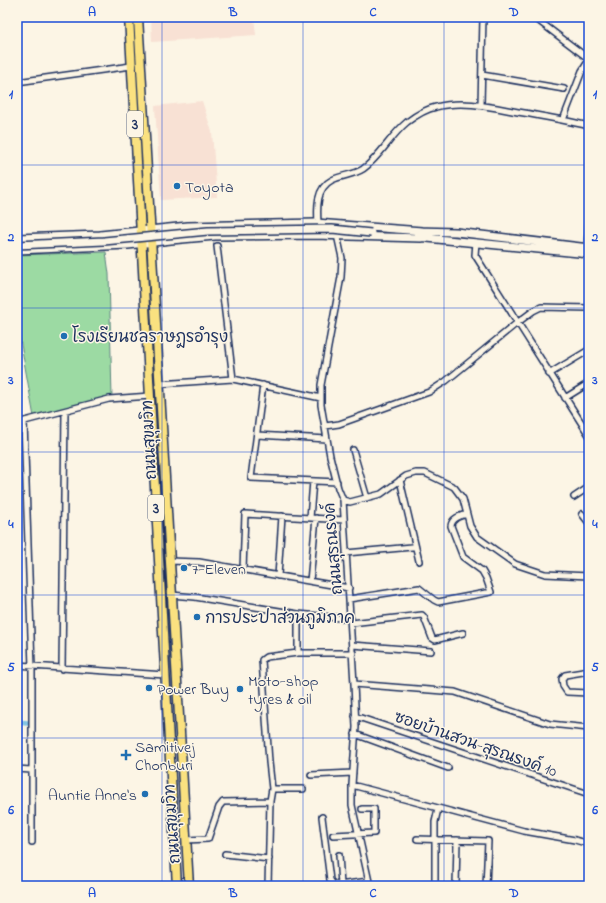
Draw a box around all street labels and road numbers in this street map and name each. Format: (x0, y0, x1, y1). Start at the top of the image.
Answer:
road number: 3 (127, 111, 143, 137)
street label: ถนนสุขุมวิท (136, 399, 164, 480)
road number: 3 (148, 495, 164, 521)
street label: ถนนสุรณรงค์ (317, 501, 350, 596)
street label: ซอยบ้านสวน-สุรณรงค์ 10 (391, 705, 560, 784)
street label: ถนนสุขุมวิท (158, 783, 188, 865)

